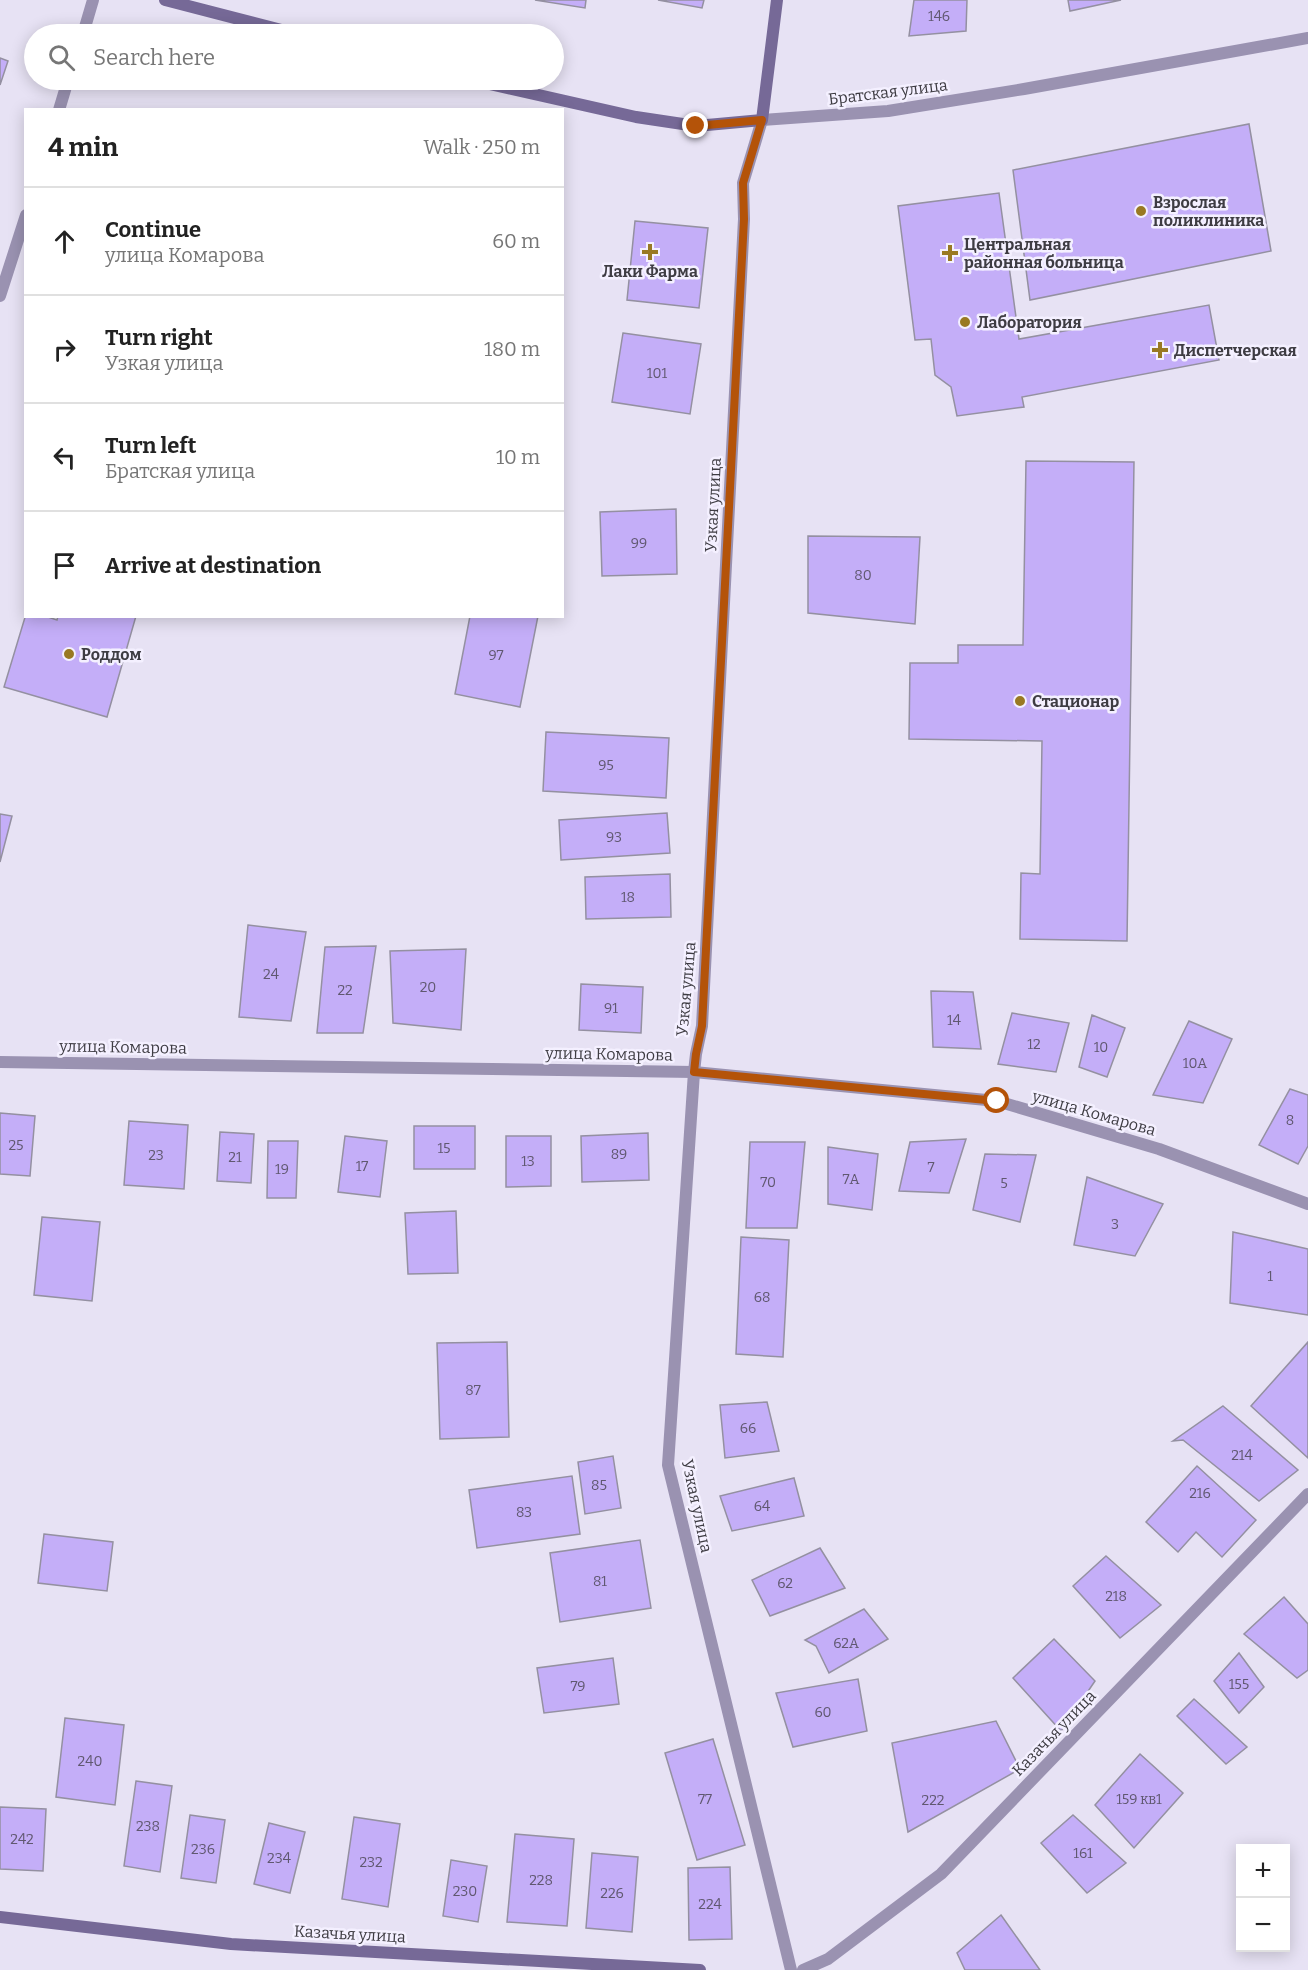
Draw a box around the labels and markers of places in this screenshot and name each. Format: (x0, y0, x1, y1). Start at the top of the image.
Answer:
place label: Взрослая поликлиника (1153, 193, 1264, 230)
marker: Взрослая поликлиника (1134, 204, 1148, 218)
place label: Центральная районная больница (964, 235, 1124, 272)
marker: Центральная районная больница (941, 244, 959, 262)
marker: Лаки Фарма (643, 245, 657, 259)
place label: Лаки Фарма (602, 262, 698, 281)
place label: Лаборатория (977, 313, 1082, 332)
marker: Лаборатория (958, 315, 972, 329)
marker: Диспетчерская (1151, 341, 1169, 359)
place label: Диспетчерская (1174, 341, 1297, 360)
place label: Роддом (81, 645, 142, 664)
marker: Роддом (62, 647, 76, 661)
place label: Стационар (1032, 692, 1120, 711)
marker: Стационар (1013, 694, 1027, 708)

